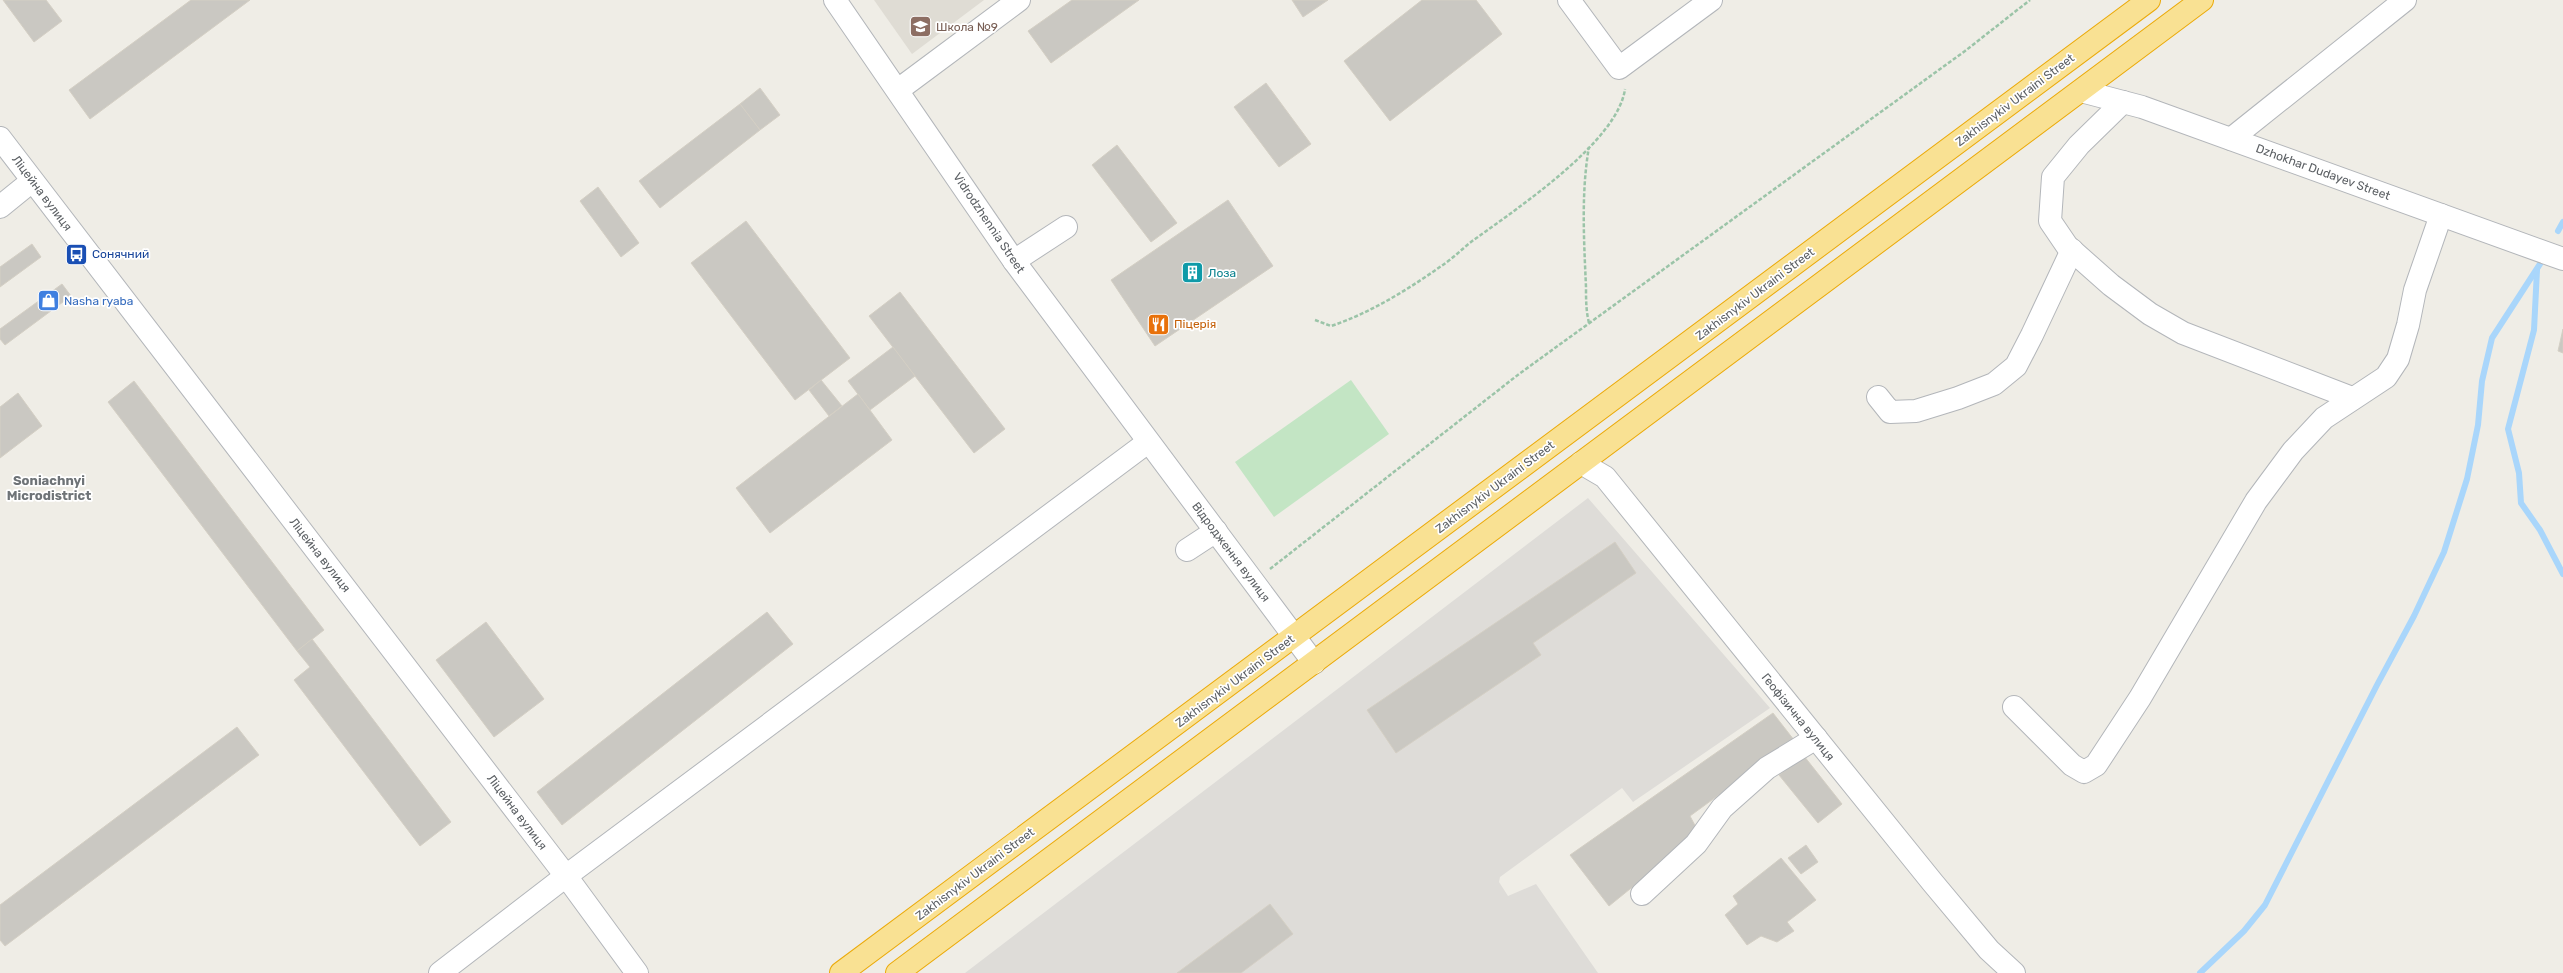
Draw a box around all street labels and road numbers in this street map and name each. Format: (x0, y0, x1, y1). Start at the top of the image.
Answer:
street label: Zakhisnykiv Ukraini Street (1953, 51, 2077, 149)
street label: Dzhokhar Dudayev Street (2254, 141, 2392, 203)
street label: Ліцейна вулиця (9, 153, 75, 233)
street label: Vidrodzhennia Street (950, 170, 1028, 276)
street label: Zakhisnykiv Ukraini Street (1693, 245, 1817, 343)
street label: Zakhisnykiv Ukraini Street (1433, 438, 1557, 536)
street label: Відродження вулиця (1189, 499, 1273, 605)
street label: Ліцейна вулиця (287, 515, 353, 595)
street label: Zakhisnykiv Ukraini Street (1173, 632, 1297, 730)
street label: Геофізична вулиця (1759, 671, 1837, 763)
street label: Ліцейна вулиця (484, 772, 550, 852)
street label: Zakhisnykiv Ukraini Street (913, 825, 1037, 923)

